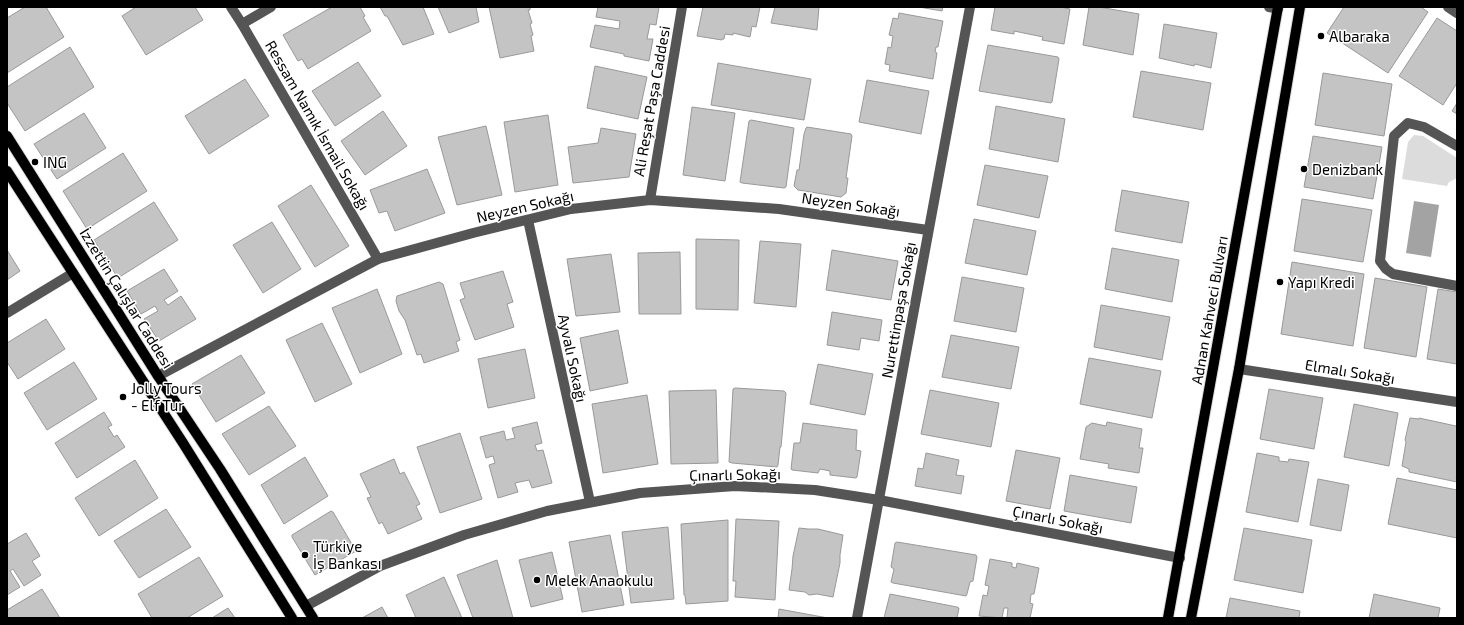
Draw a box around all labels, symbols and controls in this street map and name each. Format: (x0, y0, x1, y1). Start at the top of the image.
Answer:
street label: Ali Reşat Paşa Caddesi (629, 24, 674, 178)
place label: Albaraka (1329, 27, 1390, 45)
marker: Albaraka (1316, 31, 1326, 41)
street label: Ressam Namık İsmail Sokağı (262, 37, 374, 213)
place label: ING (43, 153, 67, 171)
marker: ING (30, 157, 40, 167)
place label: Denizbank (1312, 160, 1384, 178)
marker: Denizbank (1299, 164, 1309, 174)
street label: Neyzen Sokağı (475, 186, 575, 226)
street label: Neyzen Sokağı (801, 188, 901, 220)
street label: İzzettin Çalışlar Caddesi (76, 224, 178, 372)
street label: Adnan Kahveci Bulvarı (1187, 234, 1231, 386)
street label: Nurettinpaşa Sokağı (877, 241, 920, 380)
place label: Yapı Kredi (1288, 273, 1355, 291)
marker: Yapı Kredi (1275, 277, 1285, 287)
street label: Ayvalı Sokağı (555, 312, 591, 404)
street label: Elmalı Sokağı (1304, 355, 1396, 387)
place label: Jolly Tours - Elf Tur (131, 379, 202, 414)
marker: Jolly Tours - Elf Tur (118, 392, 128, 402)
street label: Çınarlı Sokağı (689, 464, 781, 485)
street label: Çınarlı Sokağı (1011, 501, 1105, 538)
place label: Türkiye İş Bankası (313, 537, 381, 573)
marker: Türkiye İş Bankası (300, 550, 310, 560)
place label: Melek Anaokulu (545, 571, 653, 589)
marker: Melek Anaokulu (532, 575, 542, 585)

